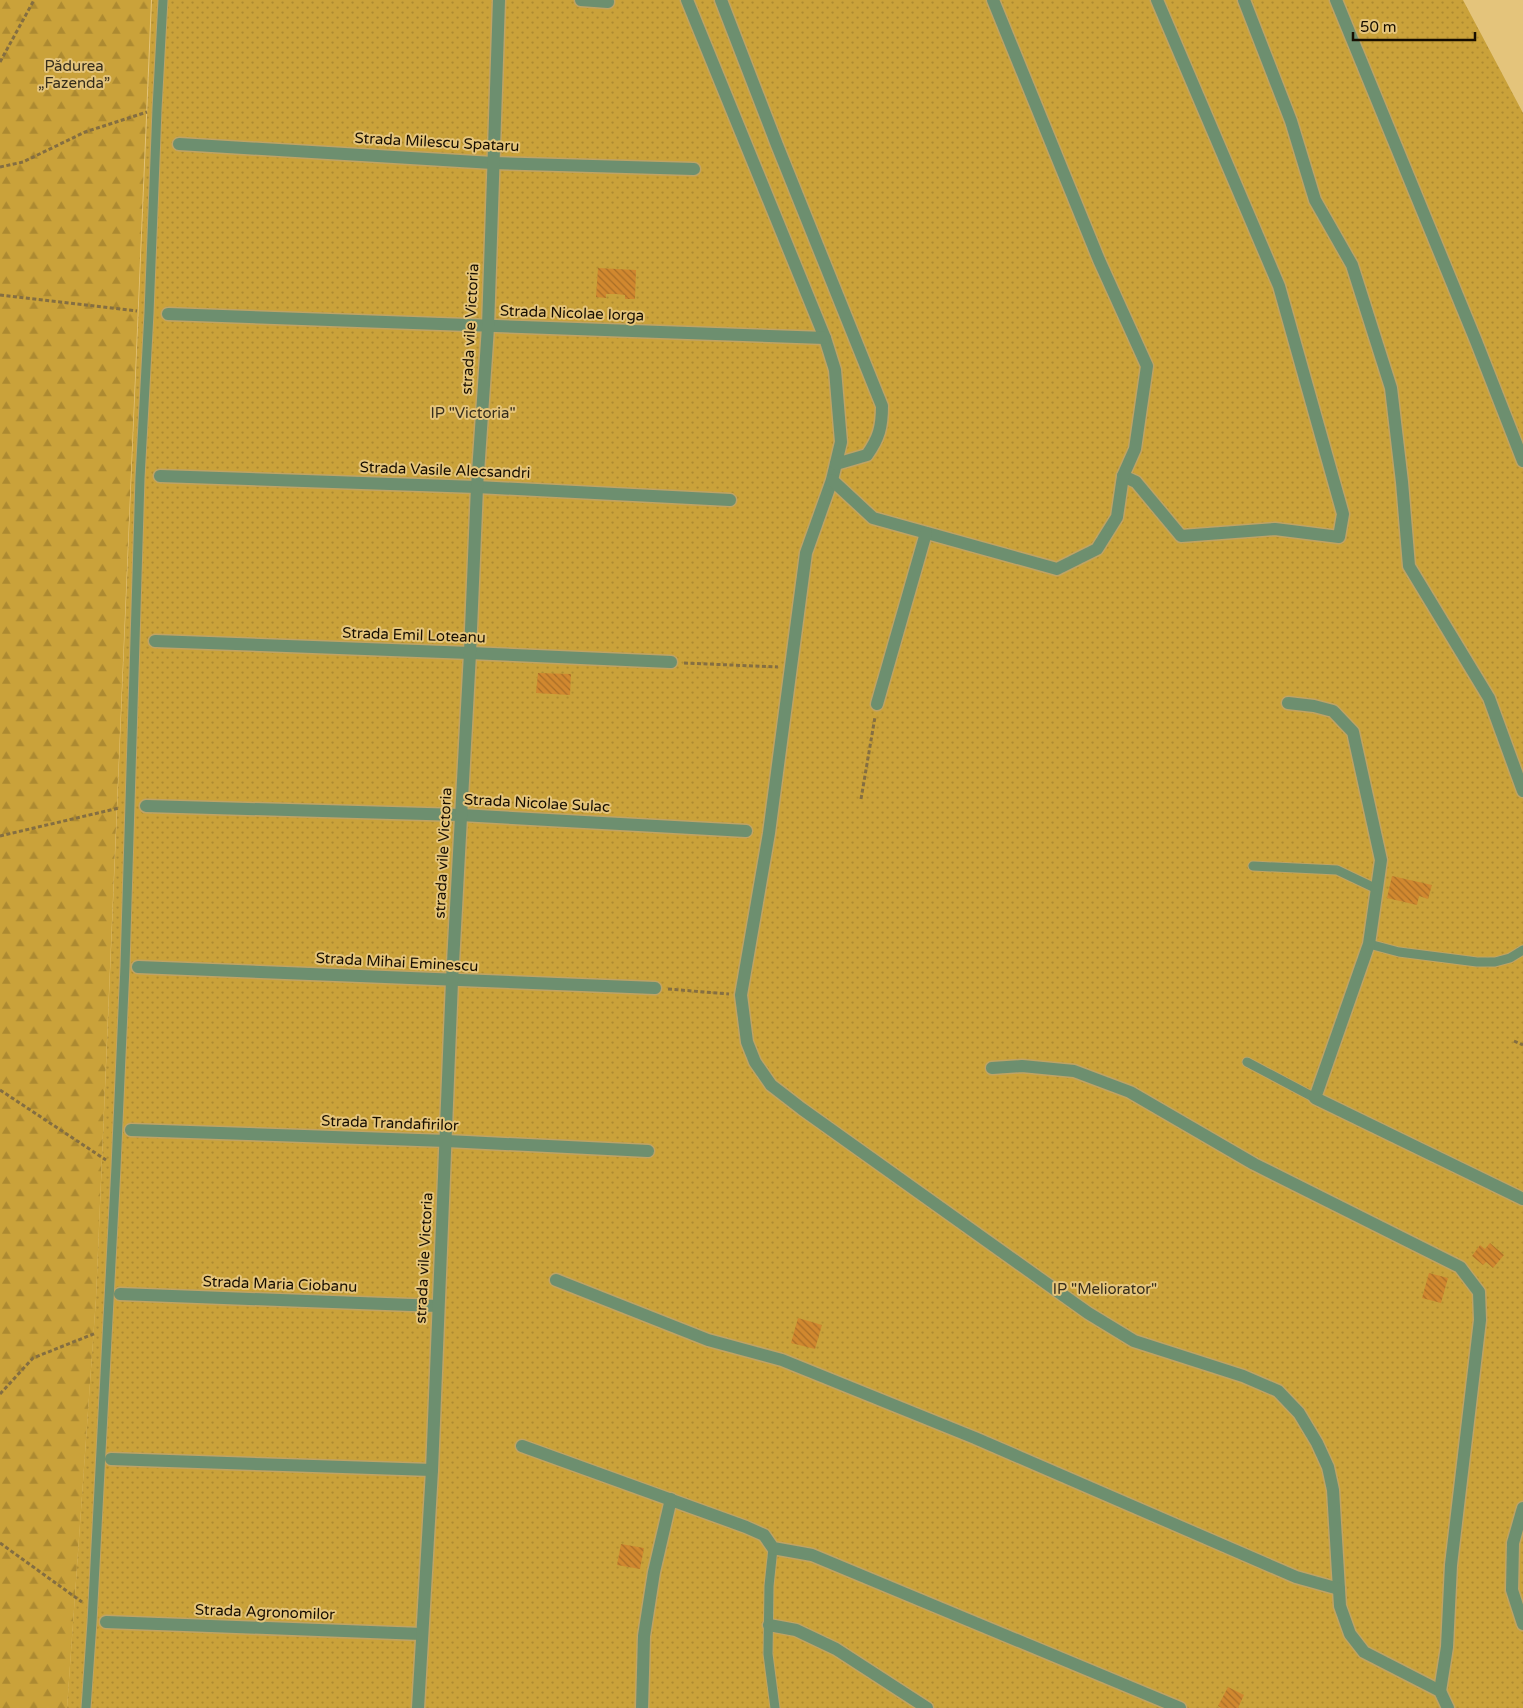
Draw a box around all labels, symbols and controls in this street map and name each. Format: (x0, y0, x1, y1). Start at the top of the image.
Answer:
scale bar (1353, 10, 1476, 42)
text: 50 m (1360, 18, 1397, 36)
park label: Pădurea „Fazenda” (38, 57, 110, 92)
street label: Strada Milescu Spataru (354, 129, 520, 155)
street label: strada vile Victoria (458, 263, 482, 395)
street label: Strada Nicolae Iorga (500, 301, 644, 325)
park label: IP "Victoria" (430, 404, 516, 422)
street label: Strada Vasile Alecsandri (359, 458, 531, 482)
street label: Strada Emil Loteanu (342, 623, 486, 647)
street label: strada vile Victoria (431, 787, 455, 919)
street label: Strada Nicolae Sulac (463, 790, 611, 816)
street label: Strada Mihai Eminescu (315, 949, 479, 975)
street label: Strada Trandafirilor (321, 1112, 459, 1134)
street label: strada vile Victoria (412, 1192, 436, 1324)
street label: Strada Maria Ciobanu (202, 1272, 358, 1296)
park label: IP "Meliorator" (1053, 1280, 1157, 1298)
street label: Strada Agronomilor (195, 1601, 336, 1623)

